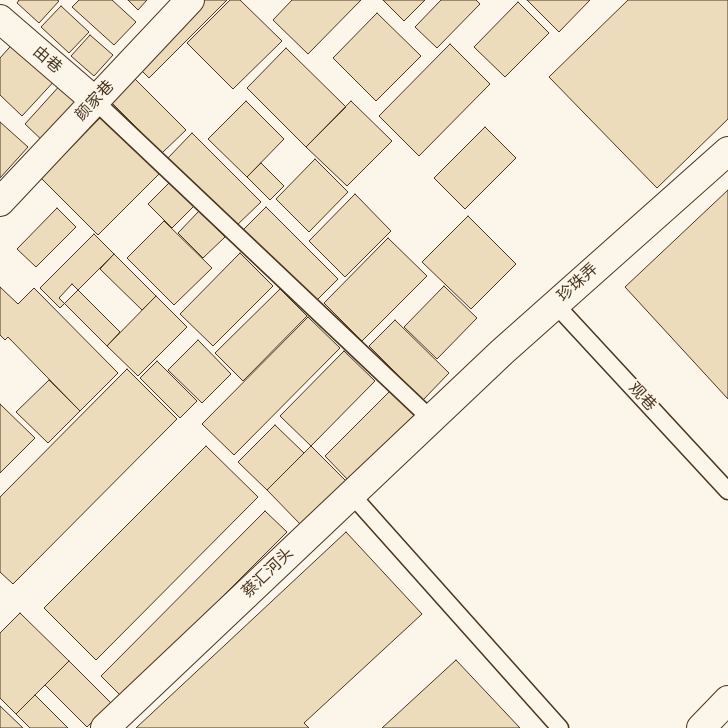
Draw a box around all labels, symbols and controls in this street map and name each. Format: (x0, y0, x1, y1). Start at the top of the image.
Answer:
street label: 由巷 (29, 42, 65, 78)
street label: 颜家巷 (72, 77, 118, 125)
street label: 珍珠弄 (554, 260, 602, 306)
street label: 观巷 (624, 379, 660, 415)
street label: 蔡汇河头 (238, 544, 298, 602)

